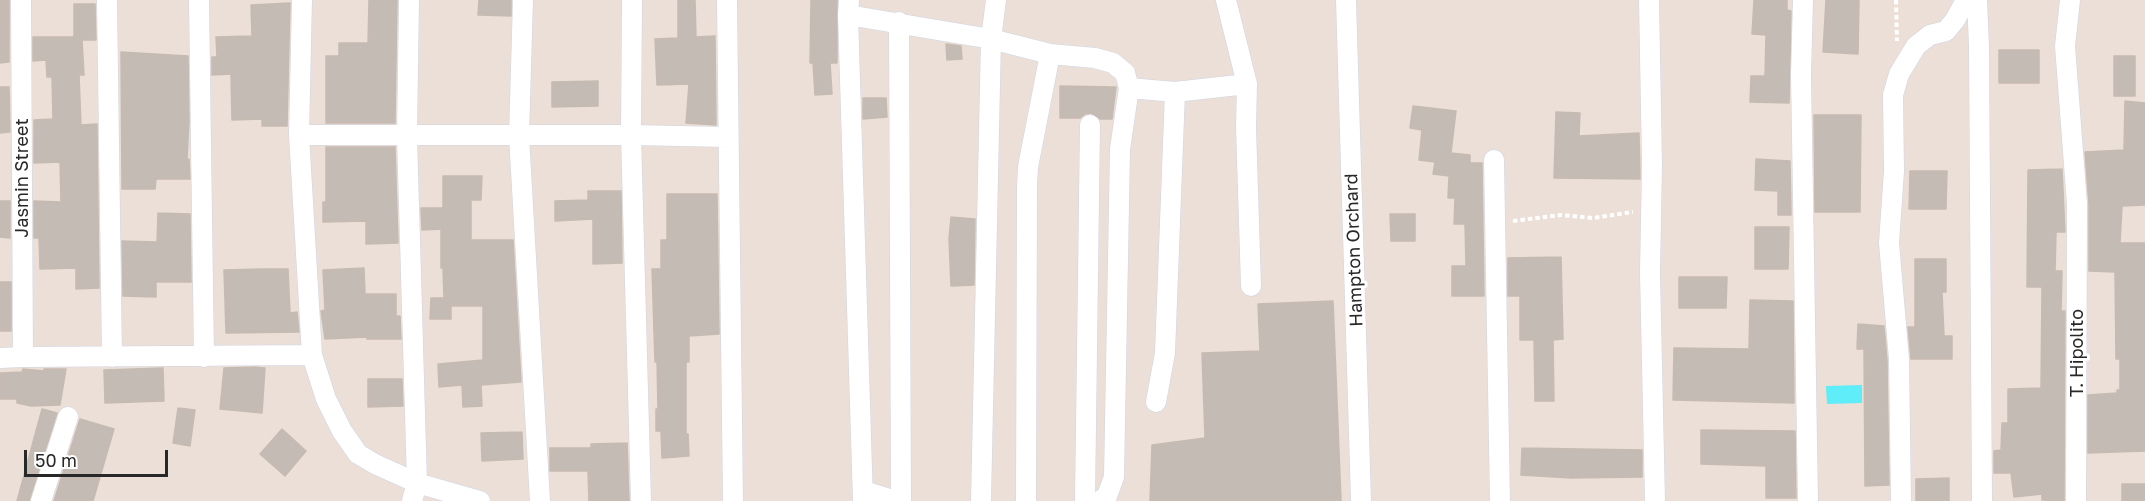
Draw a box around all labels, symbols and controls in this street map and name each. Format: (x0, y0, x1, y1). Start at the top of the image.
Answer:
street label: Jasmin Street (11, 118, 33, 238)
street label: Hampton Orchard (1341, 173, 1367, 327)
street label: T. Hipolito (2066, 309, 2088, 397)
scale bar (27, 438, 171, 476)
text: 50 m (35, 449, 77, 471)

